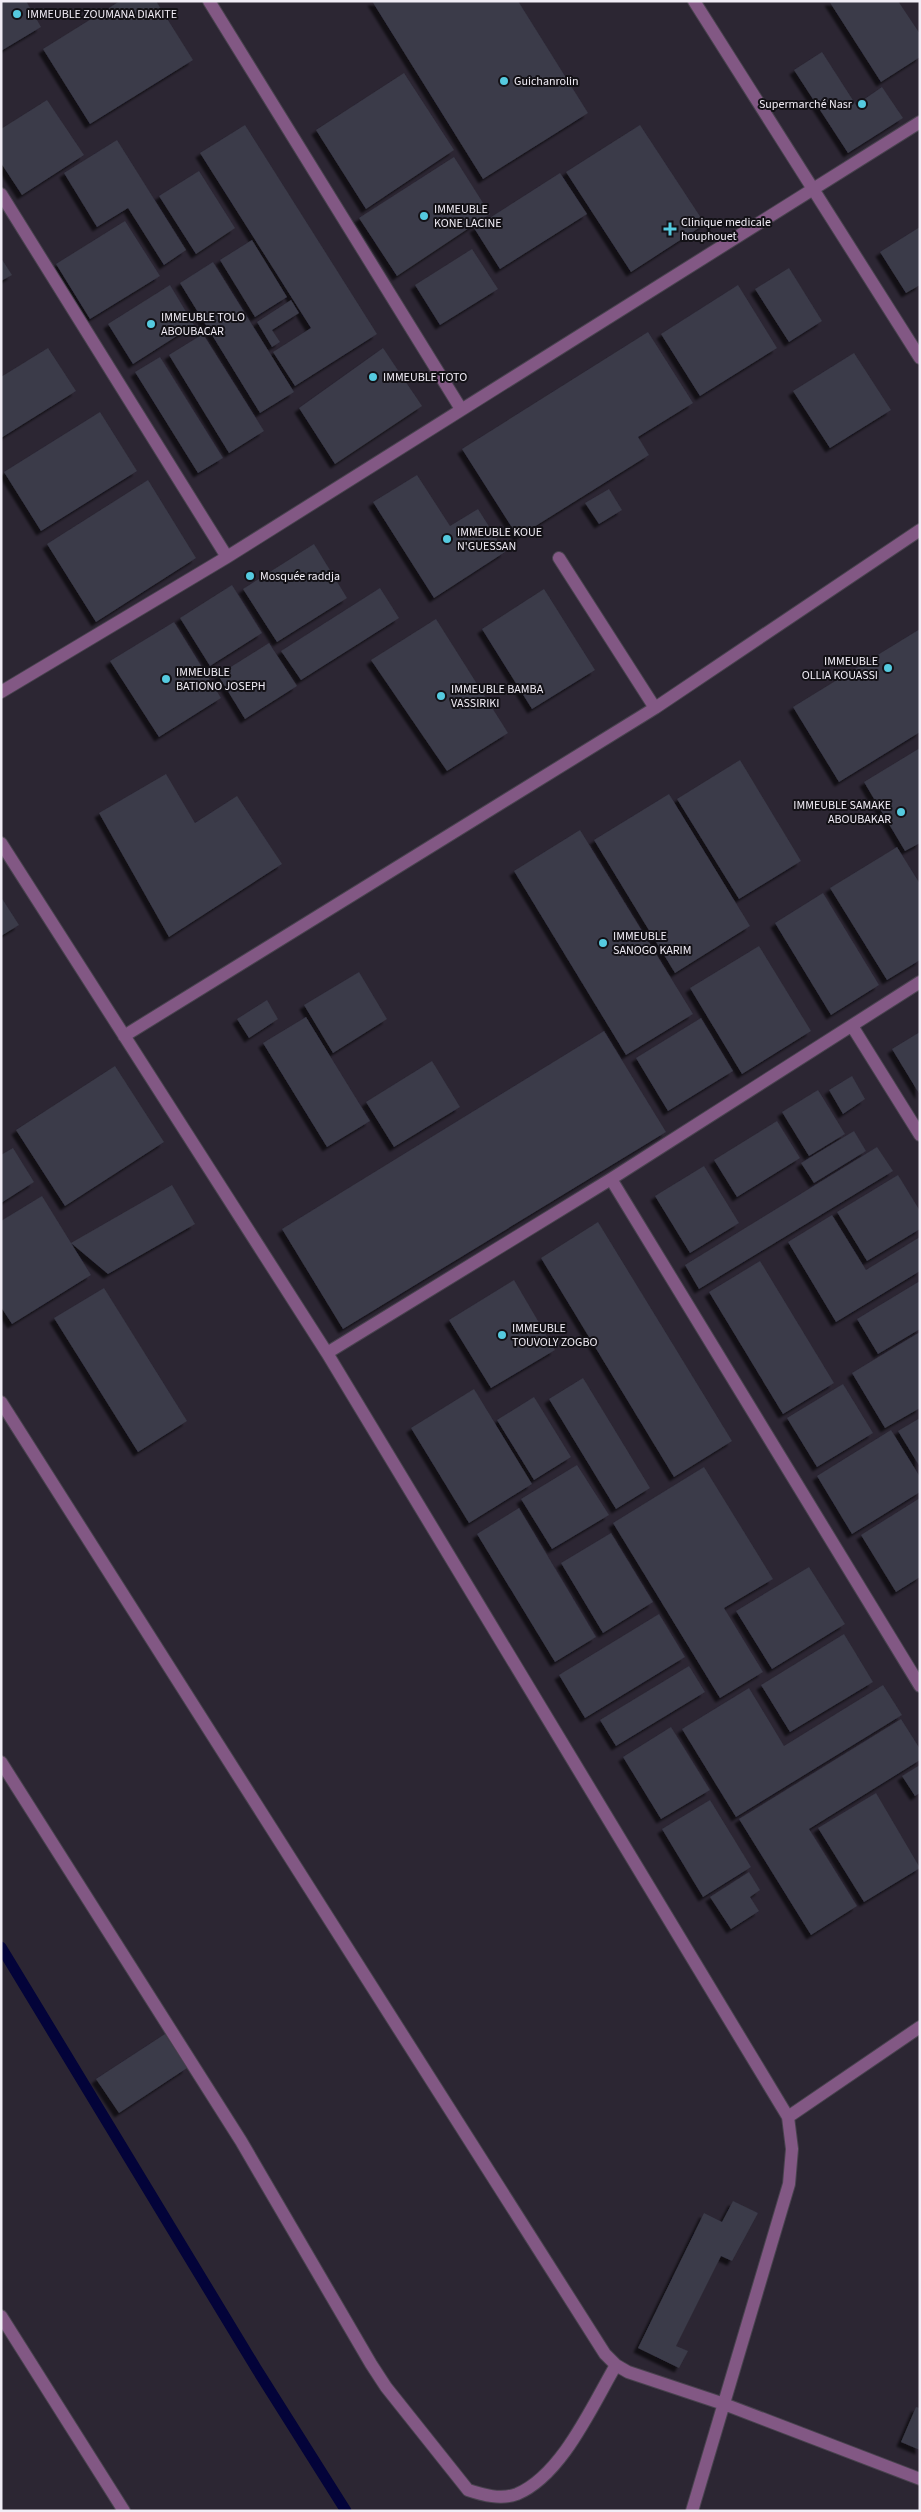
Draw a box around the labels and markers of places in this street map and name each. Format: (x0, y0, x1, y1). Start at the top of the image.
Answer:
place label: IMMEUBLE ZOUMANA DIAKITE (27, 6, 177, 23)
marker: IMMEUBLE ZOUMANA DIAKITE (11, 8, 23, 20)
place label: Guichanrolin (514, 73, 579, 90)
marker: Guichanrolin (498, 75, 510, 87)
place label: Supermarché Nasr (759, 96, 853, 113)
marker: Supermarché Nasr (856, 98, 868, 110)
place label: IMMEUBLE KONE LACINE (434, 201, 502, 232)
marker: IMMEUBLE KONE LACINE (418, 210, 430, 222)
place label: Clinique medicale houphouet (681, 214, 771, 245)
marker: Clinique medicale houphouet (663, 222, 677, 236)
place label: IMMEUBLE TOLO ABOUBACAR (161, 309, 245, 340)
marker: IMMEUBLE TOLO ABOUBACAR (145, 318, 157, 330)
place label: IMMEUBLE TOTO (383, 369, 467, 386)
marker: IMMEUBLE TOTO (367, 371, 379, 383)
place label: IMMEUBLE KOUE N'GUESSAN (457, 524, 542, 555)
marker: IMMEUBLE KOUE N'GUESSAN (441, 533, 453, 545)
place label: Mosquée raddja (260, 568, 340, 585)
marker: Mosquée raddja (244, 570, 256, 582)
place label: IMMEUBLE OLLIA KOUASSI (802, 653, 878, 684)
marker: IMMEUBLE OLLIA KOUASSI (882, 662, 894, 674)
place label: IMMEUBLE BATIONO JOSEPH (176, 664, 266, 695)
marker: IMMEUBLE BATIONO JOSEPH (160, 673, 172, 685)
place label: IMMEUBLE BAMBA VASSIRIKI (451, 681, 544, 712)
marker: IMMEUBLE BAMBA VASSIRIKI (435, 690, 447, 702)
place label: IMMEUBLE SAMAKE ABOUBAKAR (793, 797, 891, 828)
marker: IMMEUBLE SAMAKE ABOUBAKAR (895, 806, 907, 818)
place label: IMMEUBLE SANOGO KARIM (613, 928, 691, 959)
marker: IMMEUBLE SANOGO KARIM (597, 937, 609, 949)
place label: IMMEUBLE TOUVOLY ZOGBO (512, 1320, 598, 1351)
marker: IMMEUBLE TOUVOLY ZOGBO (496, 1329, 508, 1341)

